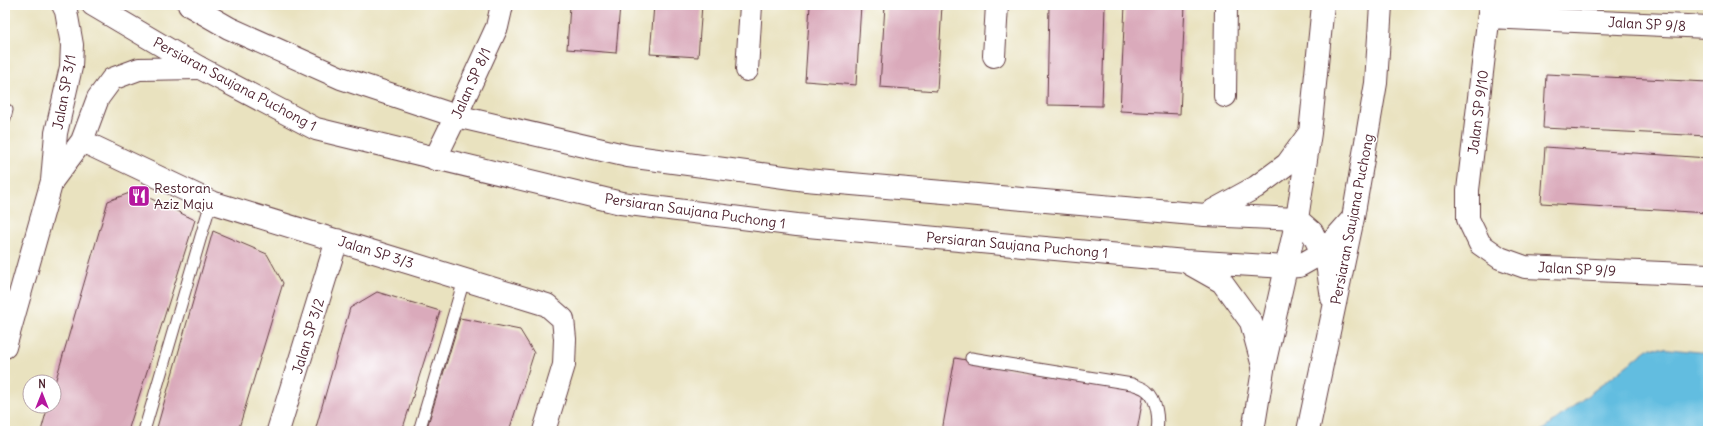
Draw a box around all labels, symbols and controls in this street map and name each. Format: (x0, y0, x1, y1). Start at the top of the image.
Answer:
street label: Jalan SP 9/8 (1608, 13, 1686, 35)
street label: Persiaran Saujana Puchong 1 (150, 33, 320, 135)
street label: Jalan SP 8/1 (447, 45, 495, 121)
street label: Jalan SP 3/1 (49, 53, 79, 131)
street label: Jalan SP 9/10 (1464, 69, 1492, 155)
street label: Persiaran Saujana Puchong (1327, 132, 1377, 306)
place label: Restoran Aziz Maju (154, 179, 213, 213)
restaurant icon: Restoran Aziz Maju (126, 183, 152, 209)
street label: Persiaran Saujana Puchong 1 (603, 189, 787, 233)
street label: Persiaran Saujana Puchong 1 (925, 228, 1109, 262)
street label: Jalan SP 3/3 (336, 232, 416, 272)
street label: Jalan SP 9/9 (1538, 258, 1616, 280)
street label: Jalan SP 3/2 (288, 296, 328, 376)
north arrow (22, 374, 62, 414)
text: N (38, 377, 46, 391)

